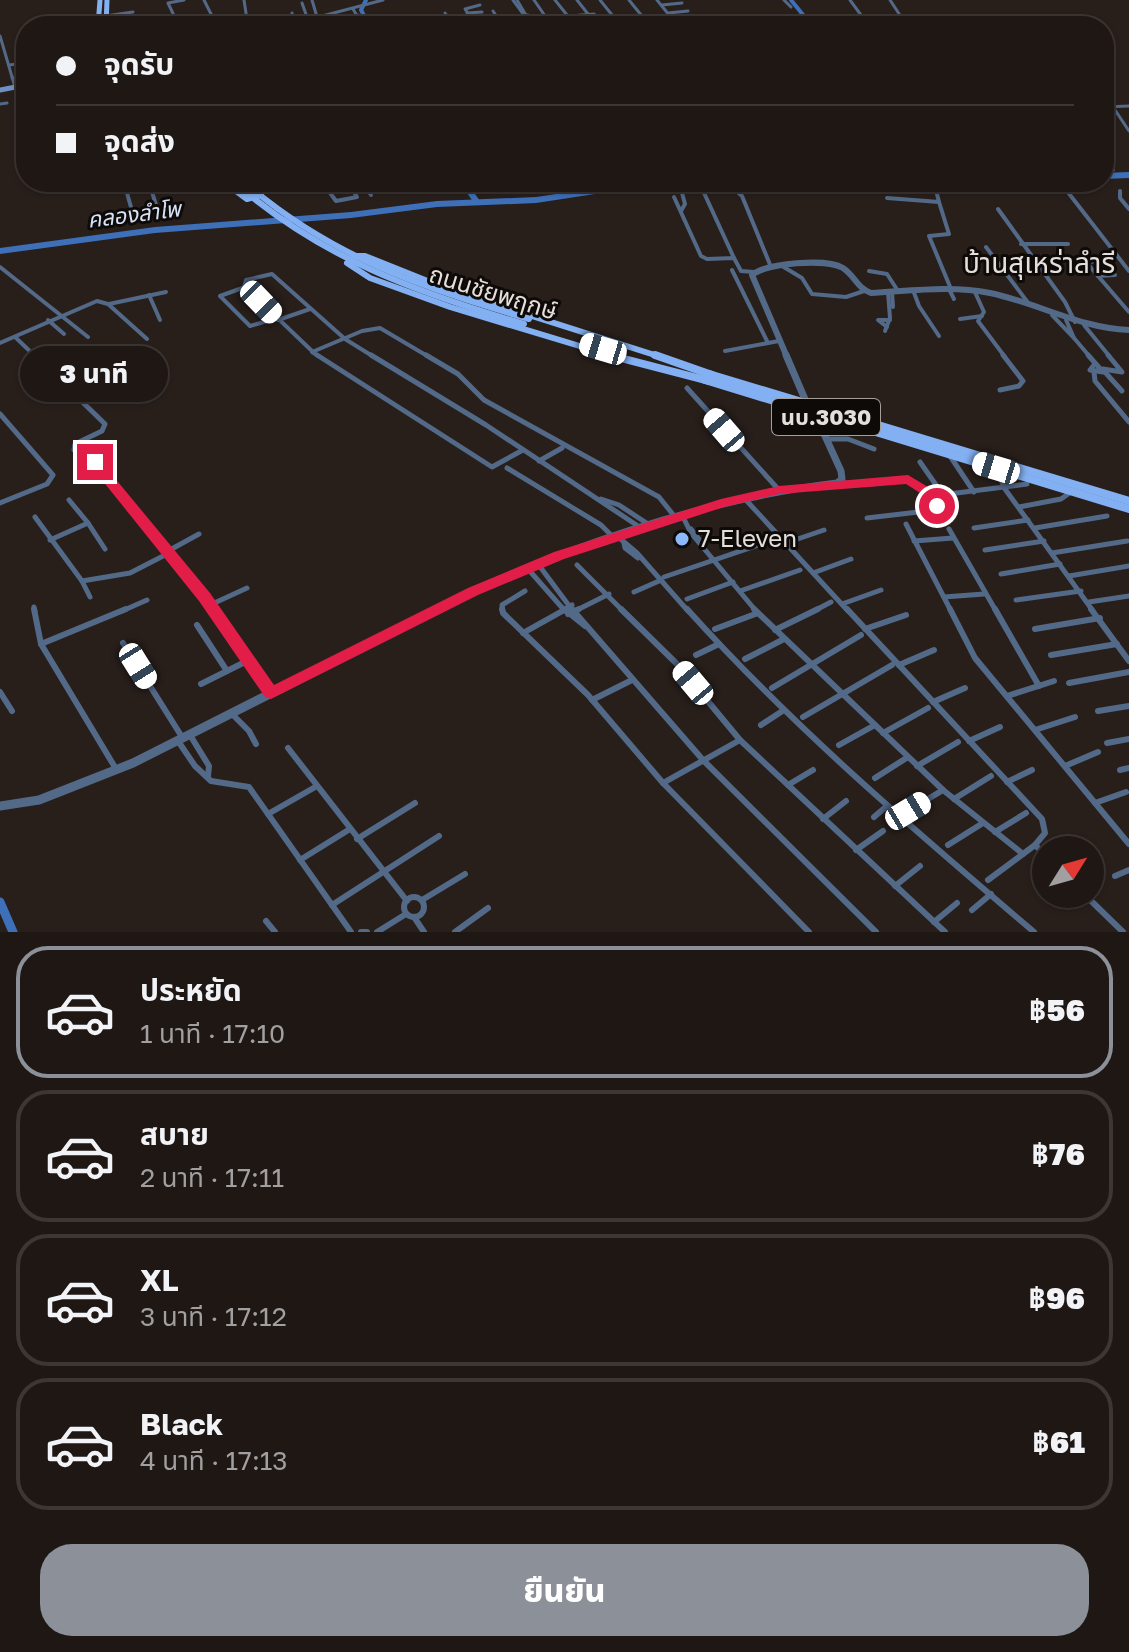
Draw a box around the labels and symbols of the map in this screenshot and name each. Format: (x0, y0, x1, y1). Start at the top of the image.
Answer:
water label: คลองลำโพ (86, 194, 185, 233)
district label: บ้านสุเหร่าลำรี (963, 246, 1115, 280)
street label: ถนนชัยพฤกษ์ (426, 258, 561, 325)
car (236, 276, 286, 328)
car (577, 331, 629, 367)
callout: 3 นาที (21, 346, 169, 402)
road number: นบ.3030 (772, 399, 880, 435)
car (699, 404, 749, 456)
route end (77, 444, 113, 480)
car (970, 450, 1022, 486)
route start (919, 488, 955, 524)
place label: 7-Eleven (698, 523, 797, 552)
marker: 7-Eleven (673, 530, 691, 548)
car (115, 639, 161, 693)
car (668, 657, 718, 709)
car (881, 788, 935, 834)
north arrow (1032, 836, 1104, 908)

